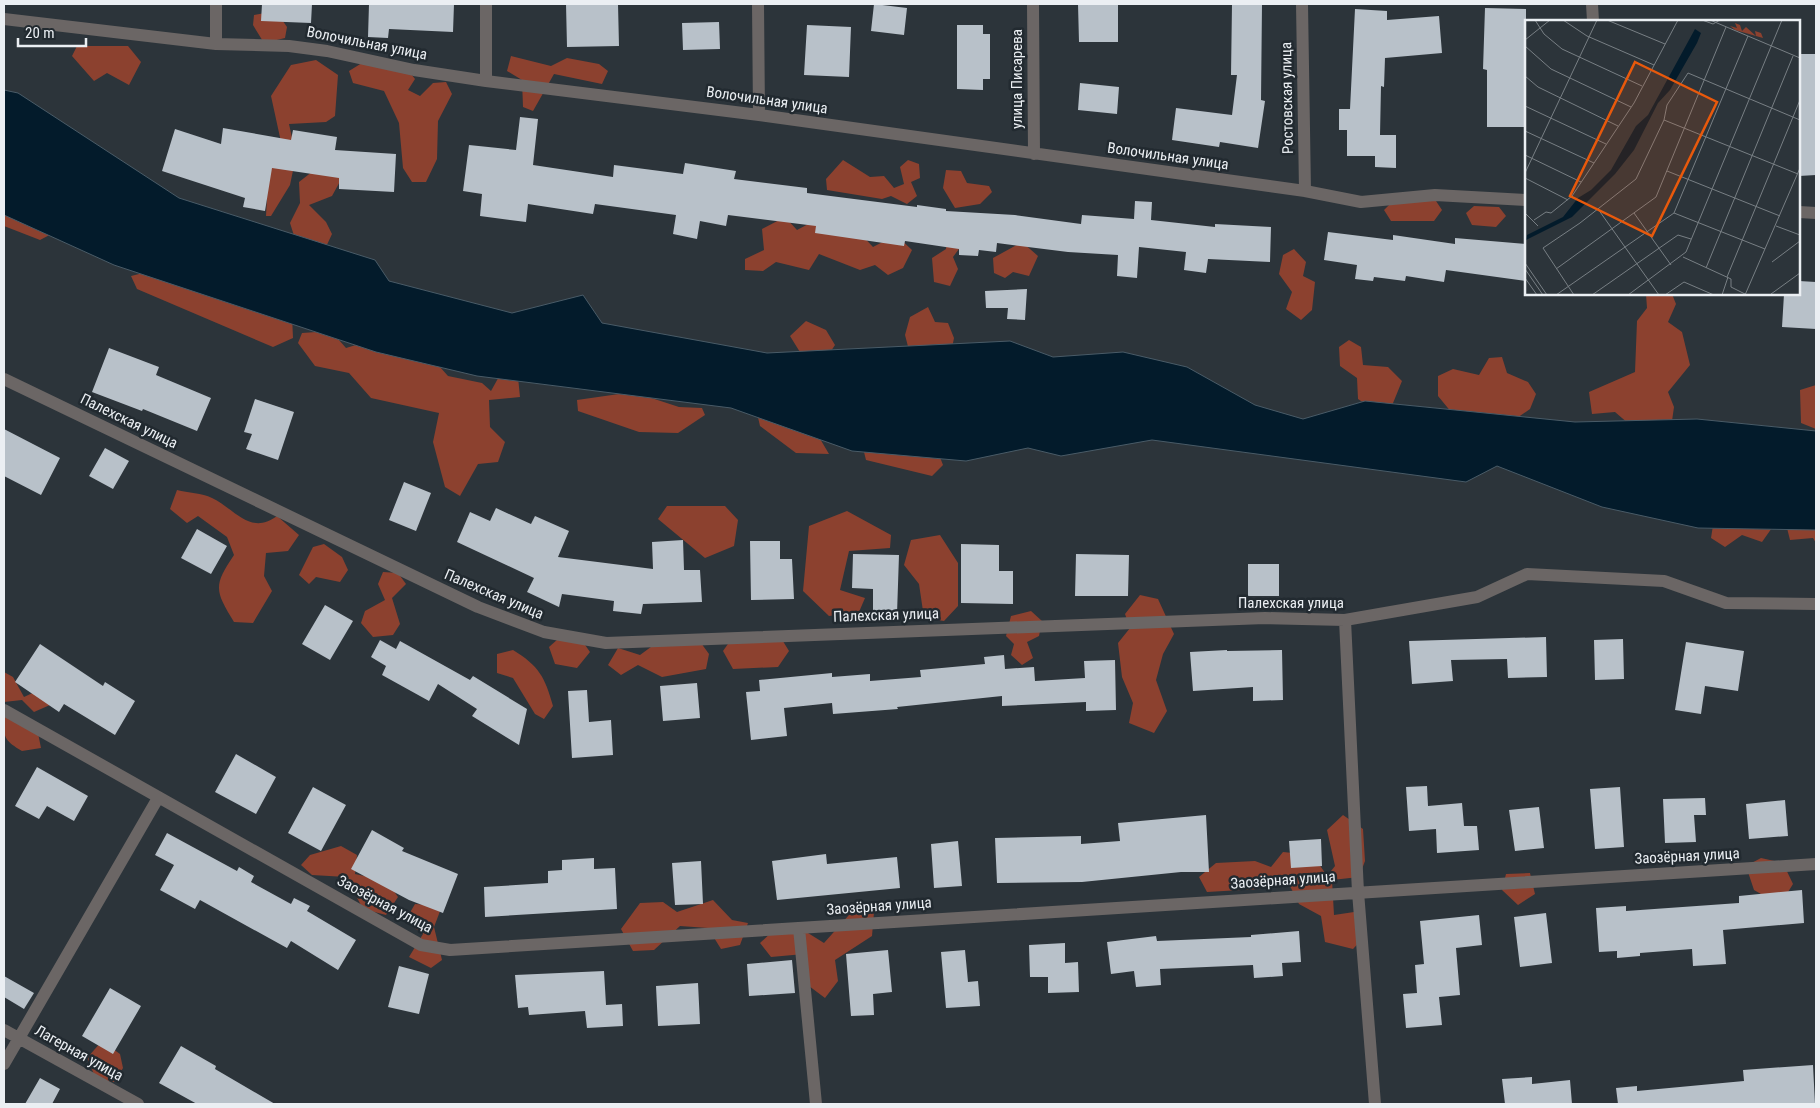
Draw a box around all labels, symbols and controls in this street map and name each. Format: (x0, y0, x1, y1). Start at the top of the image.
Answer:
scale bar (18, 15, 85, 47)
inset map (1525, 20, 1800, 295)
street label: Волочильная улица (305, 23, 429, 63)
text: 20 m (25, 24, 55, 42)
street label: улица Писарева (1008, 29, 1026, 129)
street label: Ростовская улица (1277, 42, 1297, 154)
street label: Волочильная улица (705, 83, 829, 117)
street label: Волочильная улица (1106, 139, 1230, 173)
street label: Палехская улица (77, 390, 181, 452)
street label: Палехская улица (442, 565, 546, 623)
street label: Палехская улица (1238, 594, 1344, 612)
street label: Палехская улица (833, 604, 939, 626)
street label: Заозёрная улица (1634, 844, 1740, 868)
street label: Заозёрная улица (1230, 867, 1336, 893)
street label: Заозёрная улица (334, 871, 436, 937)
street label: Заозёрная улица (826, 893, 932, 919)
street label: Лагерная улица (32, 1021, 126, 1085)

